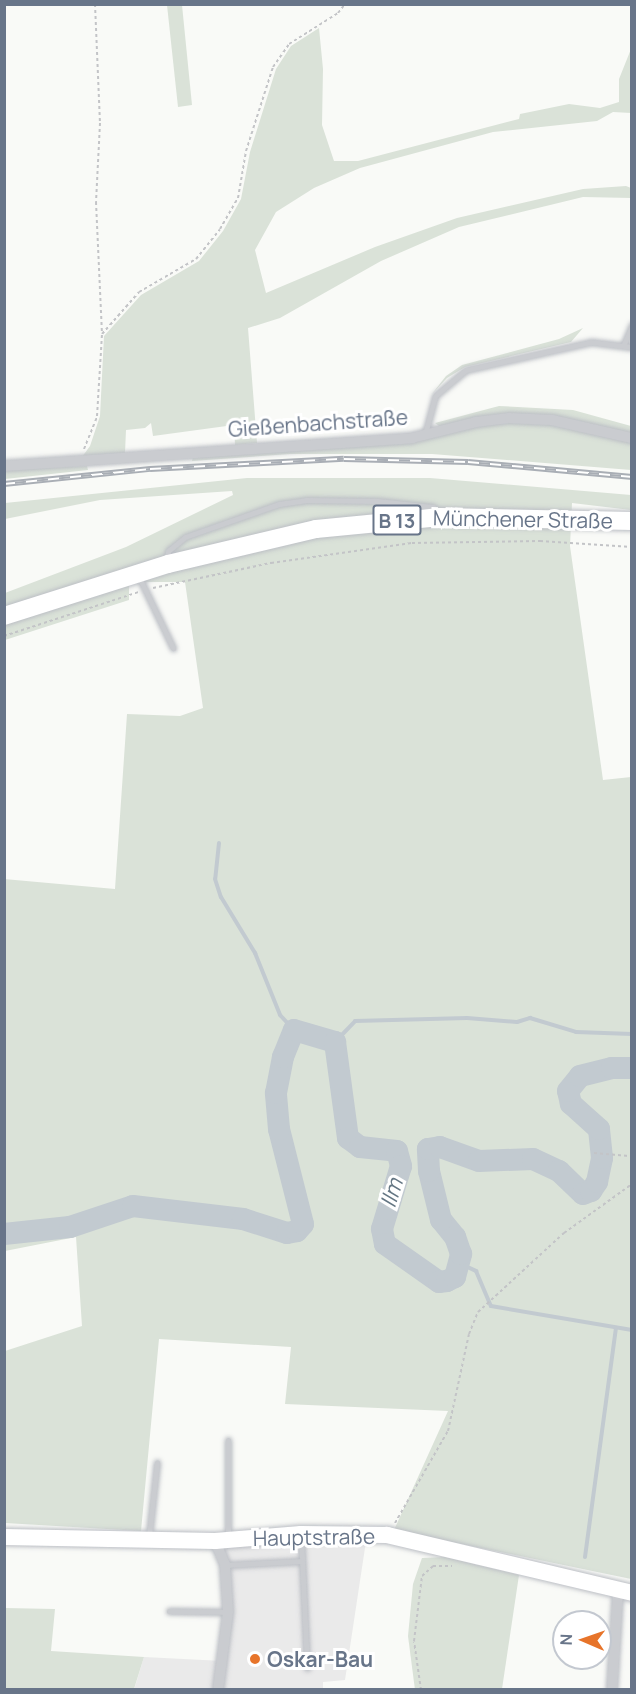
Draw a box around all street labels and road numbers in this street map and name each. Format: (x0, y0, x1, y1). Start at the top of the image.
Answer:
street label: Gießenbachstraße (227, 404, 409, 442)
road number: B 13 (372, 503, 422, 537)
street label: Münchener Straße (433, 505, 613, 533)
street label: Hauptstraße (253, 1523, 375, 1551)

